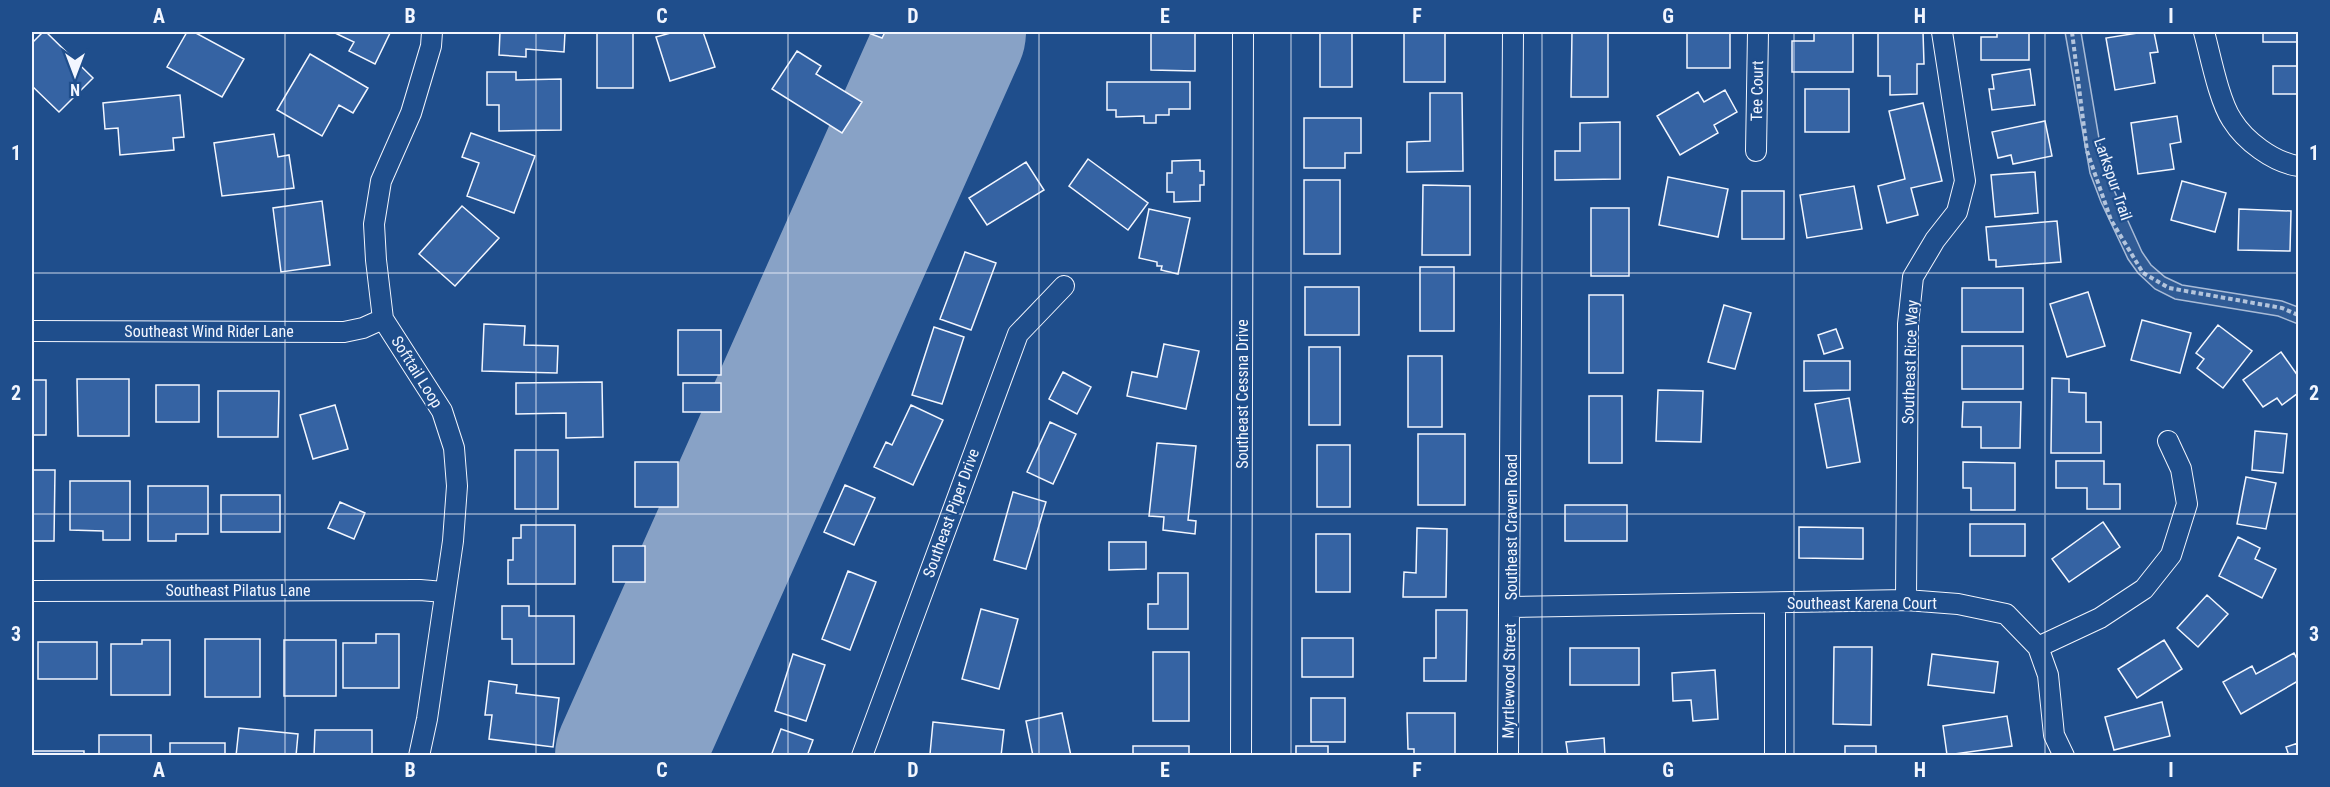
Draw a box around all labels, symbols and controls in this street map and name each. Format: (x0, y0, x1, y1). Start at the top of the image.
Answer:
text: A (153, 4, 165, 28)
text: B (404, 4, 416, 28)
text: C (656, 4, 668, 28)
text: D (907, 4, 919, 28)
text: E (1160, 4, 1170, 28)
text: F (1412, 4, 1422, 28)
text: G (1662, 4, 1674, 28)
text: H (1914, 4, 1926, 28)
text: I (2168, 4, 2174, 28)
north arrow (45, 45, 105, 105)
street label: Tee Court (1747, 60, 1767, 122)
text: N (70, 80, 80, 99)
street label: Larkspur Trail (2090, 135, 2136, 223)
text: 1 (11, 141, 21, 165)
text: 1 (2309, 141, 2319, 165)
street label: Southeast Rice Way (1898, 299, 1922, 424)
street label: Southeast Cessna Drive (1233, 319, 1252, 469)
street label: Southeast Wind Rider Lane (124, 322, 294, 341)
street label: Softtail Loop (387, 333, 447, 412)
text: 2 (11, 381, 21, 405)
text: 2 (2309, 381, 2319, 405)
street label: Southeast Piper Drive (919, 446, 983, 580)
street label: Southeast Craven Road (1502, 454, 1521, 600)
street label: Southeast Pilatus Lane (165, 581, 311, 600)
street label: Southeast Karena Court (1787, 594, 1937, 613)
text: 3 (11, 622, 21, 646)
text: 3 (2309, 622, 2319, 646)
street label: Myrtlewood Street (1498, 623, 1520, 739)
text: A (153, 758, 165, 782)
text: B (404, 758, 416, 782)
text: C (656, 758, 668, 782)
text: D (907, 758, 919, 782)
text: E (1160, 758, 1170, 782)
text: F (1412, 758, 1422, 782)
text: G (1662, 758, 1674, 782)
text: H (1914, 758, 1926, 782)
text: I (2168, 758, 2174, 782)

